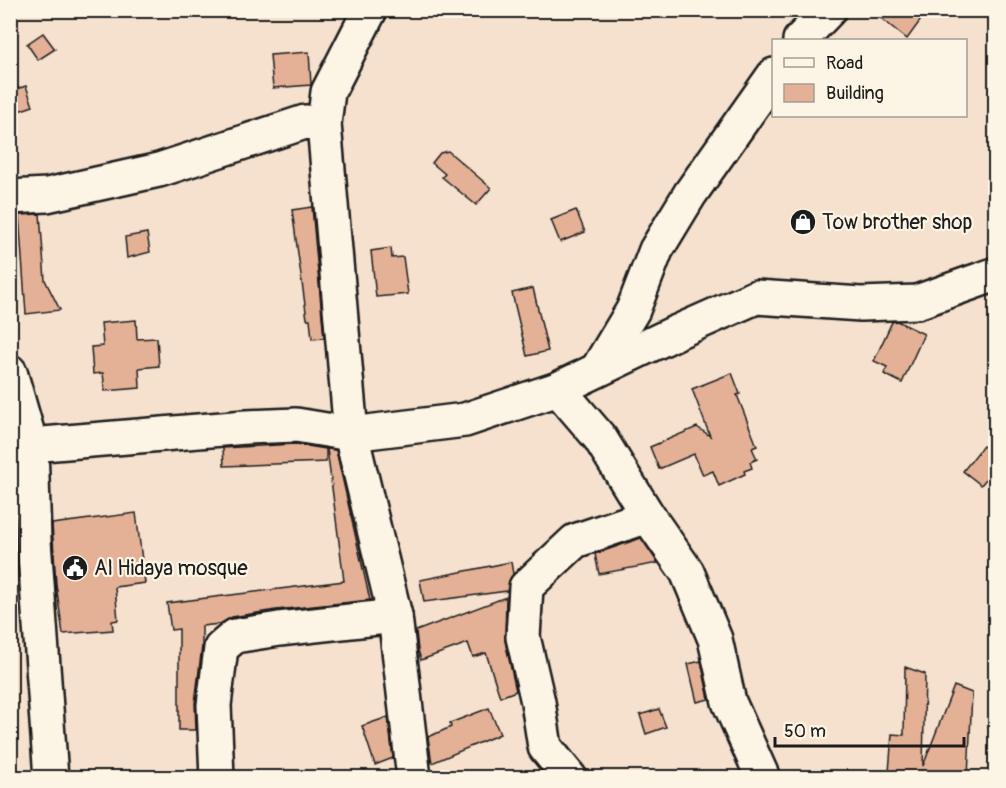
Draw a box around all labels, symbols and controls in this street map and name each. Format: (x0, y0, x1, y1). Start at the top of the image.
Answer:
legend (772, 39, 967, 117)
text: Road (826, 52, 863, 75)
text: Building (826, 82, 884, 105)
shop icon: Tow brother shop (788, 207, 818, 237)
place label: Tow brother shop (822, 209, 973, 236)
public building icon: Al Hidaya mosque (60, 553, 90, 583)
place label: Al Hidaya mosque (94, 555, 248, 582)
scale bar (775, 710, 964, 748)
text: 50 m (784, 720, 826, 743)

